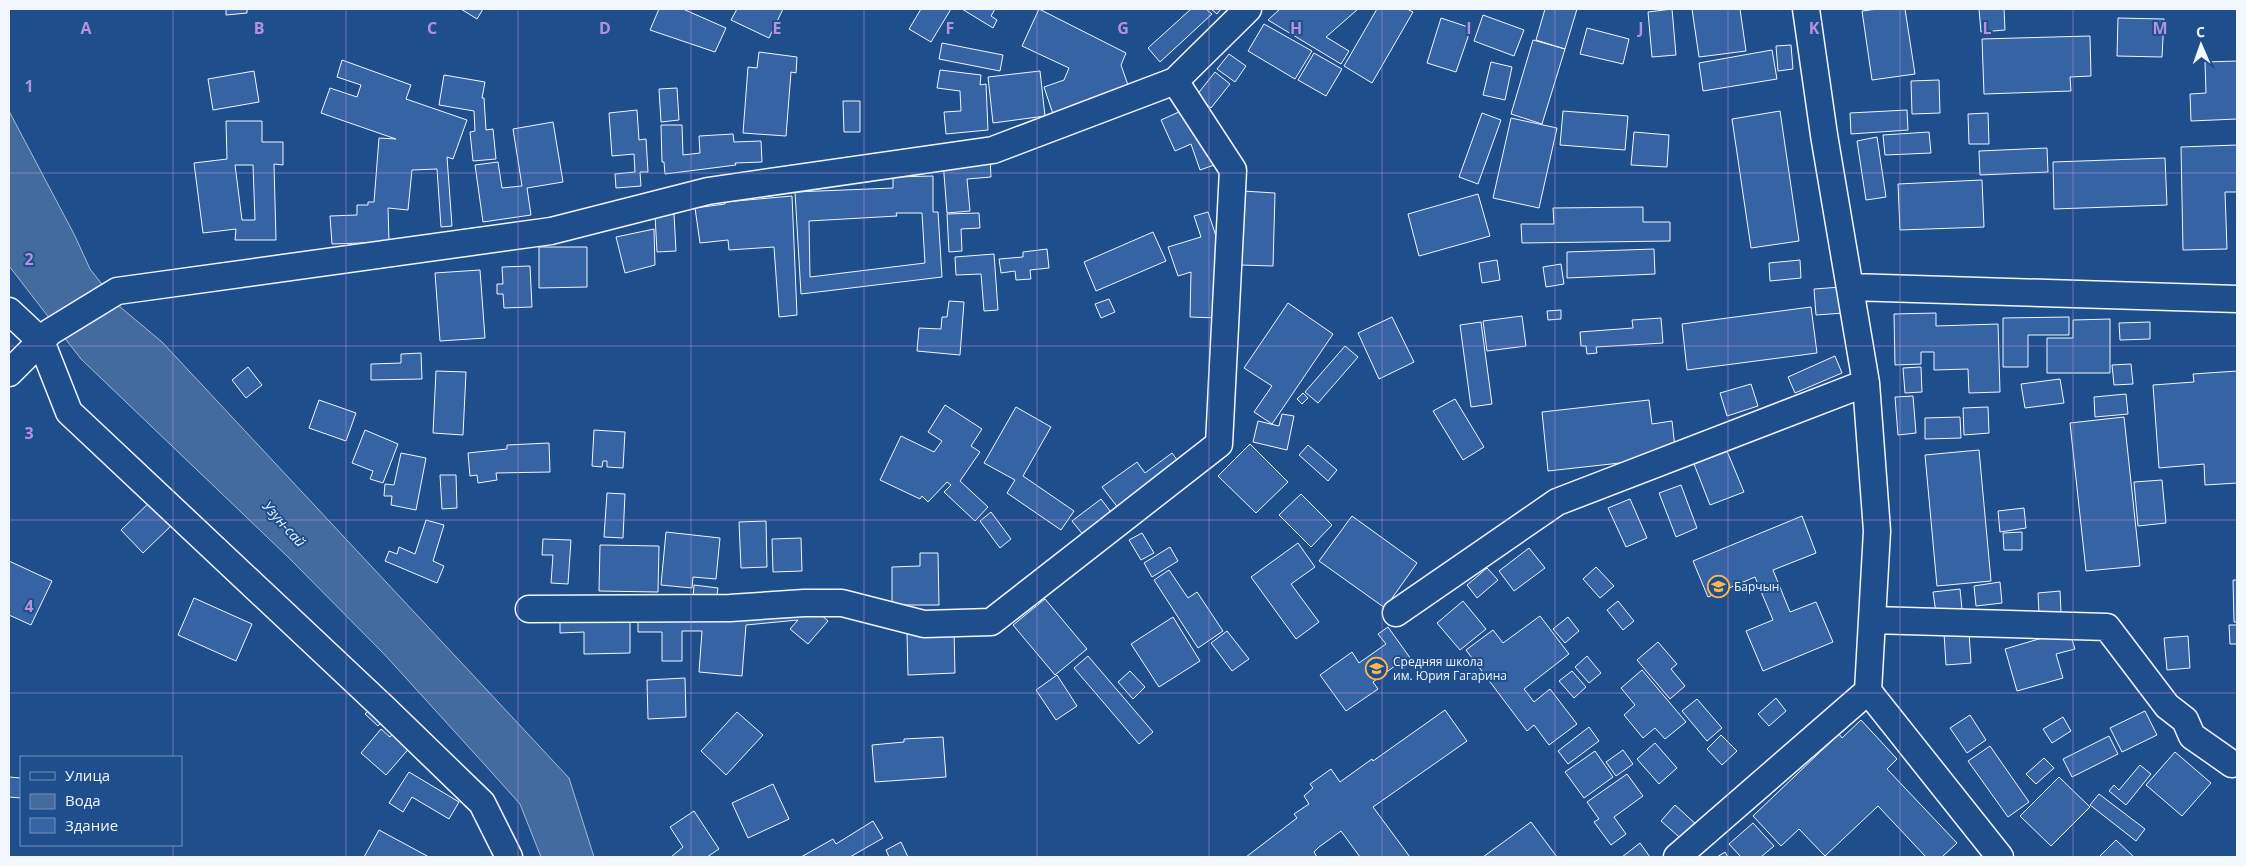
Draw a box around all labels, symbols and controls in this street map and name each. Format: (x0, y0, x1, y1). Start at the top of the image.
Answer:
text: A (80, 17, 92, 39)
text: B (254, 17, 264, 39)
text: C (427, 17, 437, 39)
text: D (599, 17, 611, 39)
text: E (773, 17, 782, 39)
text: F (946, 17, 954, 39)
text: G (1117, 17, 1129, 39)
text: H (1290, 17, 1302, 39)
text: I (1466, 17, 1472, 39)
text: J (1636, 17, 1644, 39)
text: K (1809, 17, 1820, 39)
text: L (1982, 17, 1992, 39)
text: M (2152, 17, 2168, 39)
north arrow (2176, 20, 2226, 70)
text: С (2196, 22, 2205, 41)
text: 1 (24, 75, 34, 97)
text: 2 (24, 248, 34, 270)
text: 3 (24, 422, 34, 444)
water label: Узун-сай (258, 496, 310, 551)
school or university icon: Барчын (1706, 575, 1730, 599)
place label: Барчын (1734, 578, 1779, 595)
text: 4 (24, 595, 34, 617)
place label: Средняя школа им. Юрия Гагарина (1393, 653, 1507, 684)
school or university icon: Средняя школа им. Юрия Гагарина (1365, 657, 1389, 681)
legend (20, 756, 182, 846)
text: Улица (65, 765, 110, 785)
text: Вода (65, 790, 101, 810)
text: Здание (65, 815, 118, 835)

